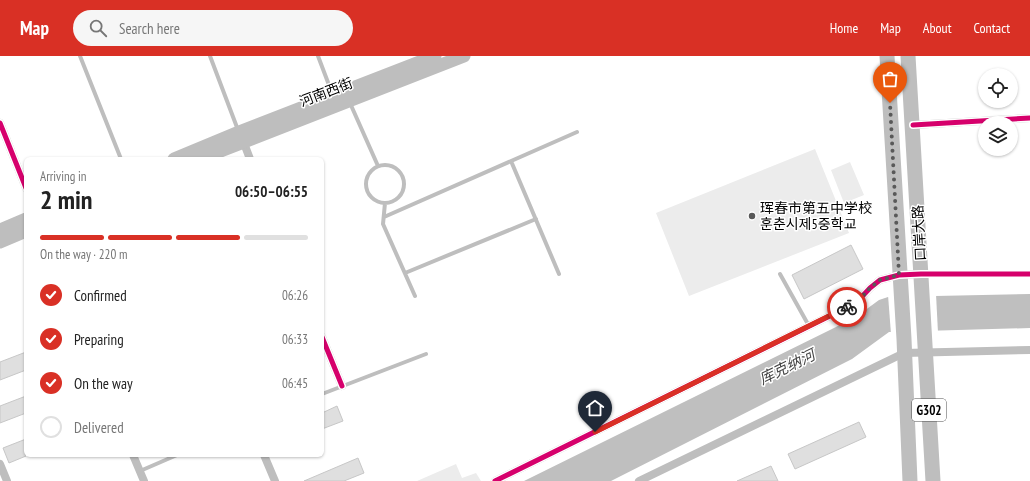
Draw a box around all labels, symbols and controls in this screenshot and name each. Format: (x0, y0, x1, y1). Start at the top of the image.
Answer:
search box (73, 10, 353, 46)
text: Map (20, 16, 49, 40)
icon: search (87, 17, 109, 39)
text: Search here (119, 19, 180, 38)
text: Home (830, 19, 858, 37)
text: Map (880, 19, 901, 37)
text: About (923, 19, 952, 37)
text: Contact (974, 19, 1010, 37)
pin (873, 62, 907, 103)
icon: bag (879, 68, 901, 90)
map controls (978, 68, 1018, 156)
button: locate (978, 68, 1018, 108)
street label: 河南西街 (297, 74, 355, 110)
button: layers (978, 116, 1018, 156)
text: Arriving in (40, 168, 87, 185)
text: 06:50–06:55 (235, 182, 308, 201)
text: 2 min (40, 183, 93, 216)
place label: 珲春市第五中学校 훈춘시제5중학교 (760, 199, 872, 233)
street label: 口岸大路 (909, 205, 929, 261)
marker: 珲春市第五中学校 훈춘시제5중학교 (747, 211, 757, 221)
text: On the way · 220 m (40, 246, 127, 263)
icon: check (40, 284, 62, 306)
text: Confirmed (74, 286, 127, 305)
text: 06:26 (282, 287, 308, 304)
courier (827, 287, 867, 327)
icon: bike (836, 296, 858, 318)
icon: check (40, 328, 62, 350)
text: Preparing (74, 330, 124, 349)
text: 06:33 (282, 331, 308, 348)
water label: 库克纳河 (756, 344, 821, 388)
icon: check (40, 372, 62, 394)
text: On the way (74, 374, 133, 393)
text: 06:45 (282, 375, 308, 392)
pin (578, 391, 612, 432)
icon: home (584, 397, 606, 419)
road number: G302 (912, 399, 946, 421)
text: Delivered (74, 418, 124, 437)

